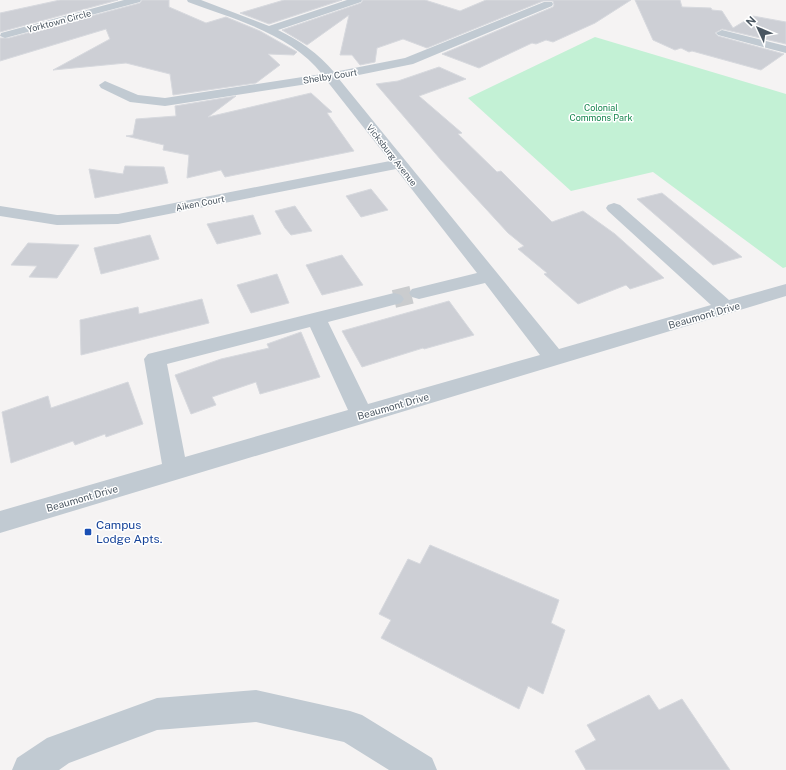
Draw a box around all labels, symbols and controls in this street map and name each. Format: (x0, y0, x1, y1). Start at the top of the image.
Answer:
street label: Yorktown Circle (26, 7, 92, 35)
north arrow (738, 8, 778, 48)
text: N (744, 14, 758, 28)
street label: Shelby Court (302, 66, 358, 86)
park label: Colonial Commons Park (570, 102, 632, 123)
street label: Vicksburg Avenue (364, 122, 420, 188)
street label: Aiken Court (175, 193, 226, 213)
street label: Beaumont Drive (667, 299, 741, 331)
street label: Beaumont Drive (356, 390, 430, 422)
street label: Beaumont Drive (45, 482, 119, 514)
place label: Campus Lodge Apts. (96, 518, 162, 546)
marker: Campus Lodge Apts. (83, 527, 93, 537)

